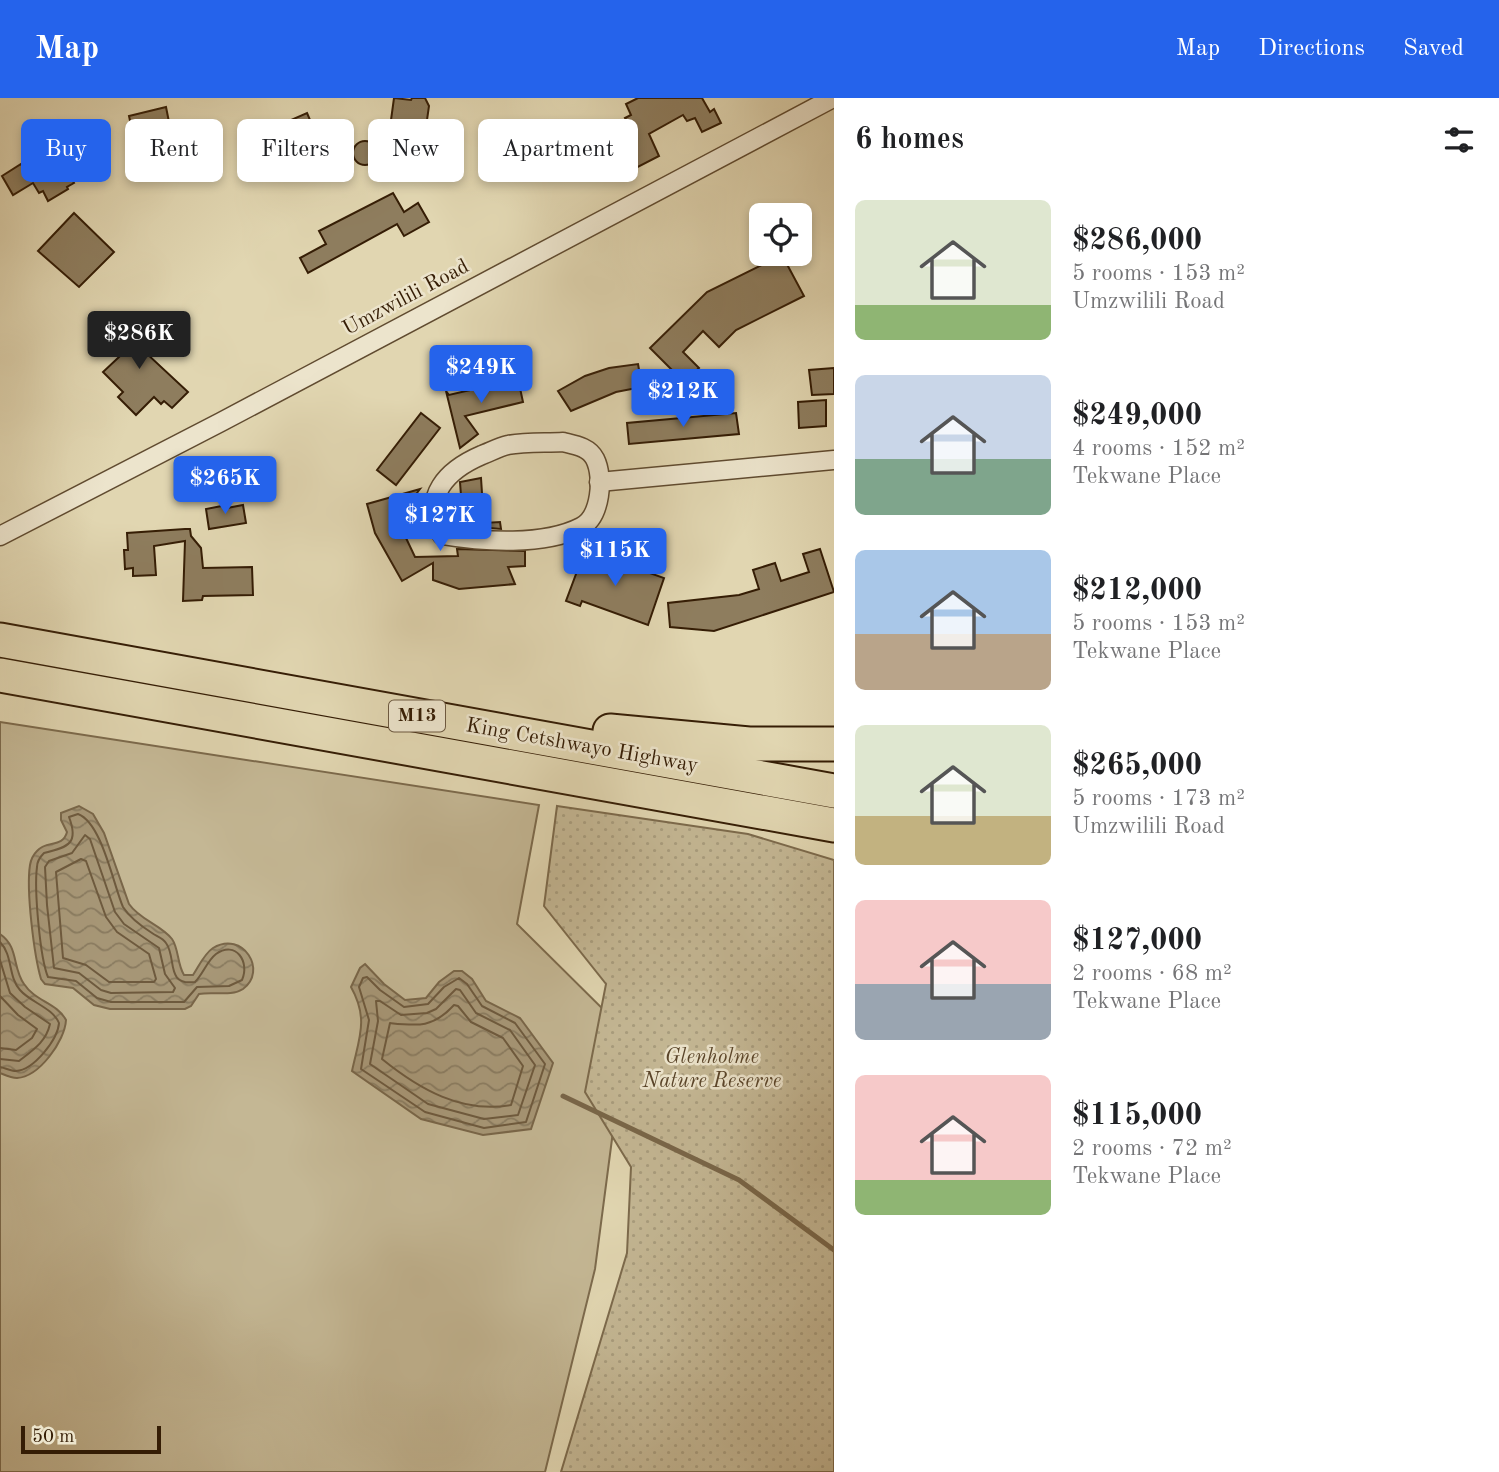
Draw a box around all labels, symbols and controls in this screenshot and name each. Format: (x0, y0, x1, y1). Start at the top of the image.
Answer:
text: Map (35, 33, 99, 66)
text: Map (1176, 37, 1220, 61)
text: Directions (1258, 37, 1365, 61)
text: Saved (1403, 37, 1464, 61)
chip: Buy (21, 119, 111, 182)
chip: Rent (125, 119, 223, 182)
chip: Filters (237, 119, 354, 182)
chip: New (368, 119, 464, 182)
chip: Apartment (478, 119, 638, 182)
icon: filters (1440, 121, 1478, 159)
text: 6 homes (855, 125, 964, 155)
map controls (749, 203, 812, 266)
button: locate (749, 203, 812, 266)
text: $286,000 (1072, 226, 1202, 256)
icon: home (911, 228, 995, 312)
street label: Umzwilili Road (339, 256, 473, 340)
text: 5 rooms · 153 m² (1072, 262, 1245, 285)
text: Umzwilili Road (1072, 290, 1225, 313)
pin: $286K (90, 312, 188, 371)
text: $286K (103, 322, 175, 345)
pin: $249K (432, 345, 530, 405)
text: $249K (445, 356, 517, 379)
pin: $212K (634, 370, 732, 429)
text: $212K (647, 380, 719, 403)
text: $249,000 (1072, 401, 1202, 431)
icon: home (911, 403, 995, 487)
text: 4 rooms · 152 m² (1072, 437, 1245, 460)
pin: $265K (176, 456, 274, 516)
text: Tekwane Place (1072, 465, 1221, 488)
text: $265K (189, 467, 261, 490)
pin: $127K (391, 494, 489, 553)
text: $127K (404, 504, 476, 527)
pin: $115K (566, 528, 664, 588)
text: $115K (579, 539, 651, 562)
text: $212,000 (1072, 576, 1202, 606)
icon: home (911, 578, 995, 662)
text: 5 rooms · 153 m² (1072, 612, 1245, 635)
text: Tekwane Place (1072, 640, 1221, 663)
road number: M13 (389, 701, 445, 732)
street label: King Cetshwayo Highway (464, 715, 700, 777)
text: $265,000 (1072, 751, 1202, 781)
icon: home (911, 753, 995, 837)
text: 5 rooms · 173 m² (1072, 787, 1245, 810)
text: Umzwilili Road (1072, 815, 1225, 838)
text: $127,000 (1072, 926, 1202, 956)
icon: home (911, 928, 995, 1012)
text: 2 rooms · 68 m² (1072, 962, 1232, 985)
text: Tekwane Place (1072, 990, 1221, 1013)
park label: Glenholme Nature Reserve (642, 1047, 781, 1092)
text: $115,000 (1072, 1101, 1202, 1131)
icon: home (911, 1103, 995, 1187)
text: 2 rooms · 72 m² (1072, 1137, 1232, 1160)
text: Tekwane Place (1072, 1165, 1221, 1188)
scale bar (21, 1423, 161, 1455)
text: 50 m (32, 1428, 74, 1447)

